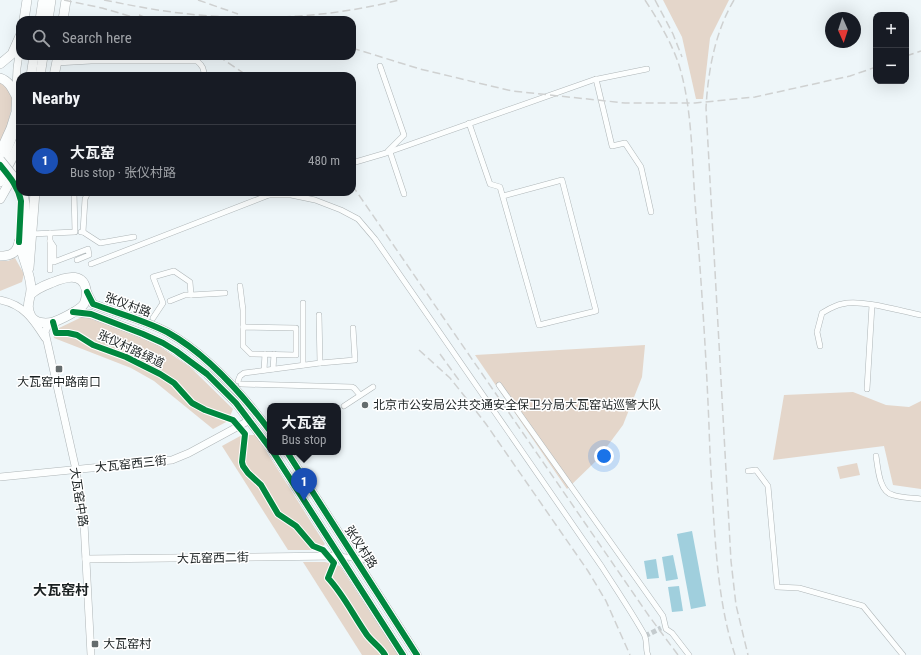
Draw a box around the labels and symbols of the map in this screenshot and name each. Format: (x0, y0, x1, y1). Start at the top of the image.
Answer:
north arrow (825, 12, 861, 48)
street label: 张仪村路 (103, 290, 153, 320)
street label: 张仪村路绿道 (95, 327, 167, 371)
marker: 大瓦窑中路南口 (54, 364, 64, 374)
place label: 大瓦窑中路南口 (17, 375, 101, 389)
place label: 北京市公安局公共交通安全保卫分局大瓦窑站巡警大队 (373, 398, 661, 412)
marker: 北京市公安局公共交通安全保卫分局大瓦窑站巡警大队 (360, 400, 370, 410)
your location (594, 446, 614, 466)
street label: 大瓦窑西三街 (94, 453, 168, 475)
street label: 大瓦窑中路 (67, 466, 91, 528)
pin: 1 (291, 468, 317, 501)
street label: 张仪村路 (342, 523, 380, 571)
street label: 大瓦窑西二街 (177, 550, 249, 566)
district label: 大瓦窑村 (33, 582, 89, 598)
place label: 大瓦窑村 (103, 637, 152, 651)
marker: 大瓦窑村 (90, 639, 100, 649)

